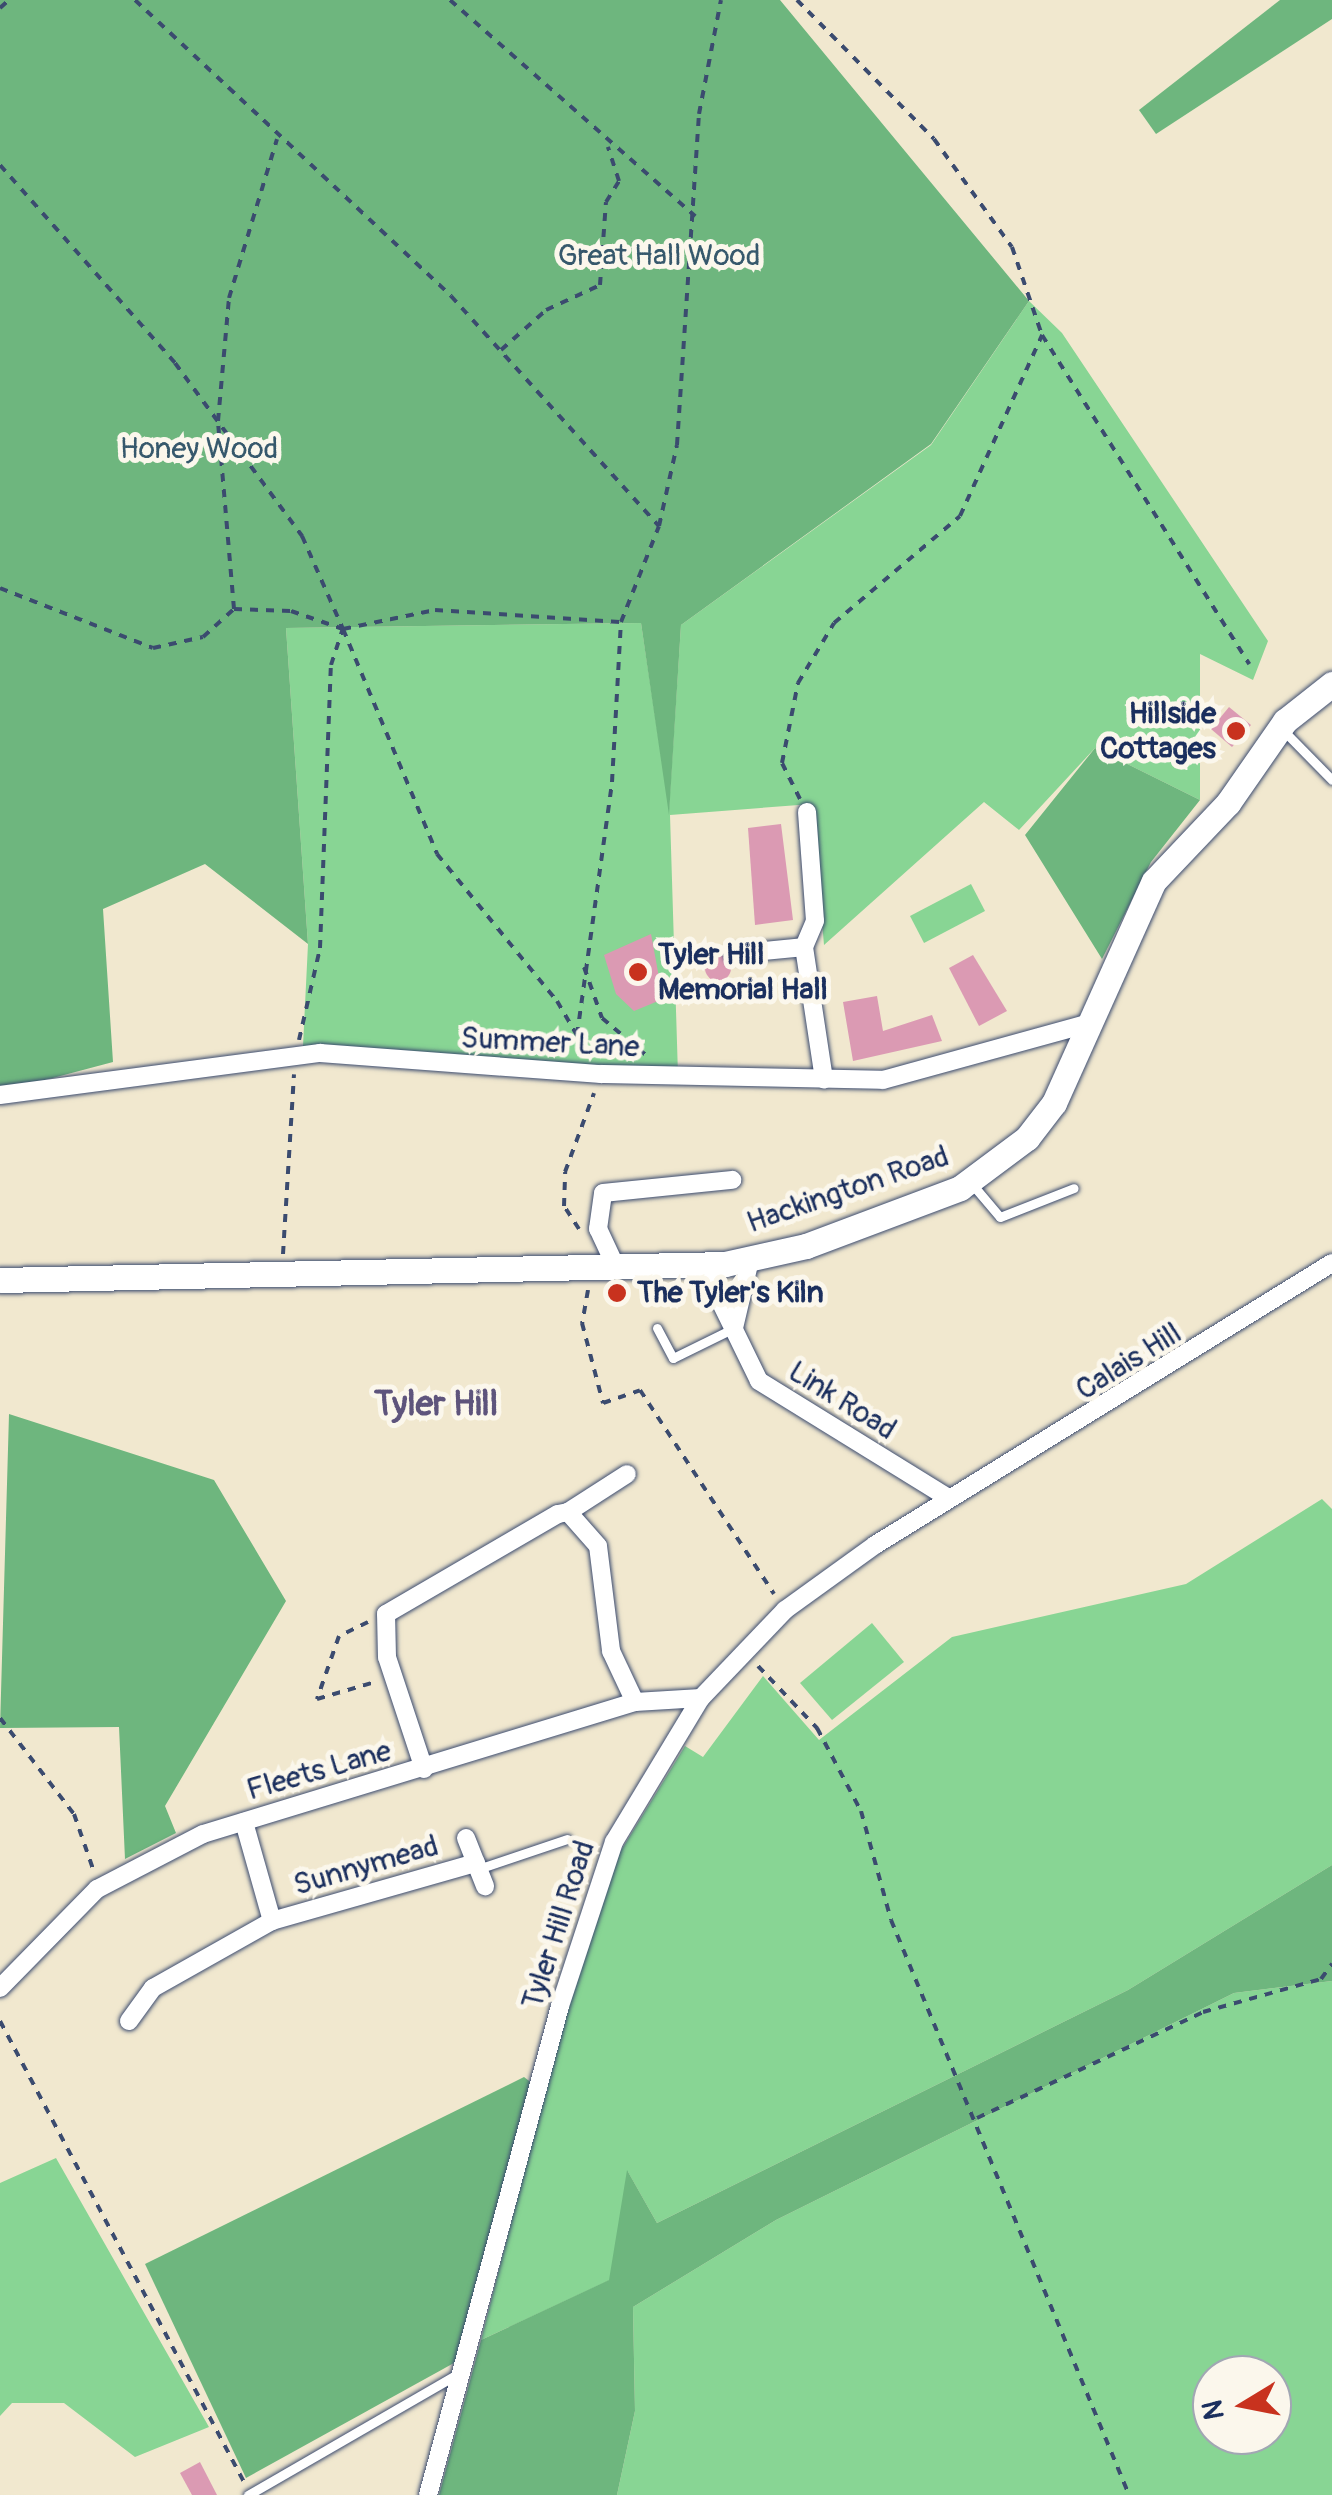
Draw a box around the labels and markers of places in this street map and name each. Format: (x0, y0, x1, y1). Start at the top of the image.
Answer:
place label: Hillside Cottages (1100, 696, 1216, 766)
marker: Hillside Cottages (1225, 720, 1247, 742)
place label: Tyler Hill Memorial Hall (658, 937, 828, 1008)
marker: Tyler Hill Memorial Hall (627, 961, 649, 983)
place label: The Tyler's Kiln (637, 1275, 824, 1311)
marker: The Tyler's Kiln (606, 1282, 628, 1304)

